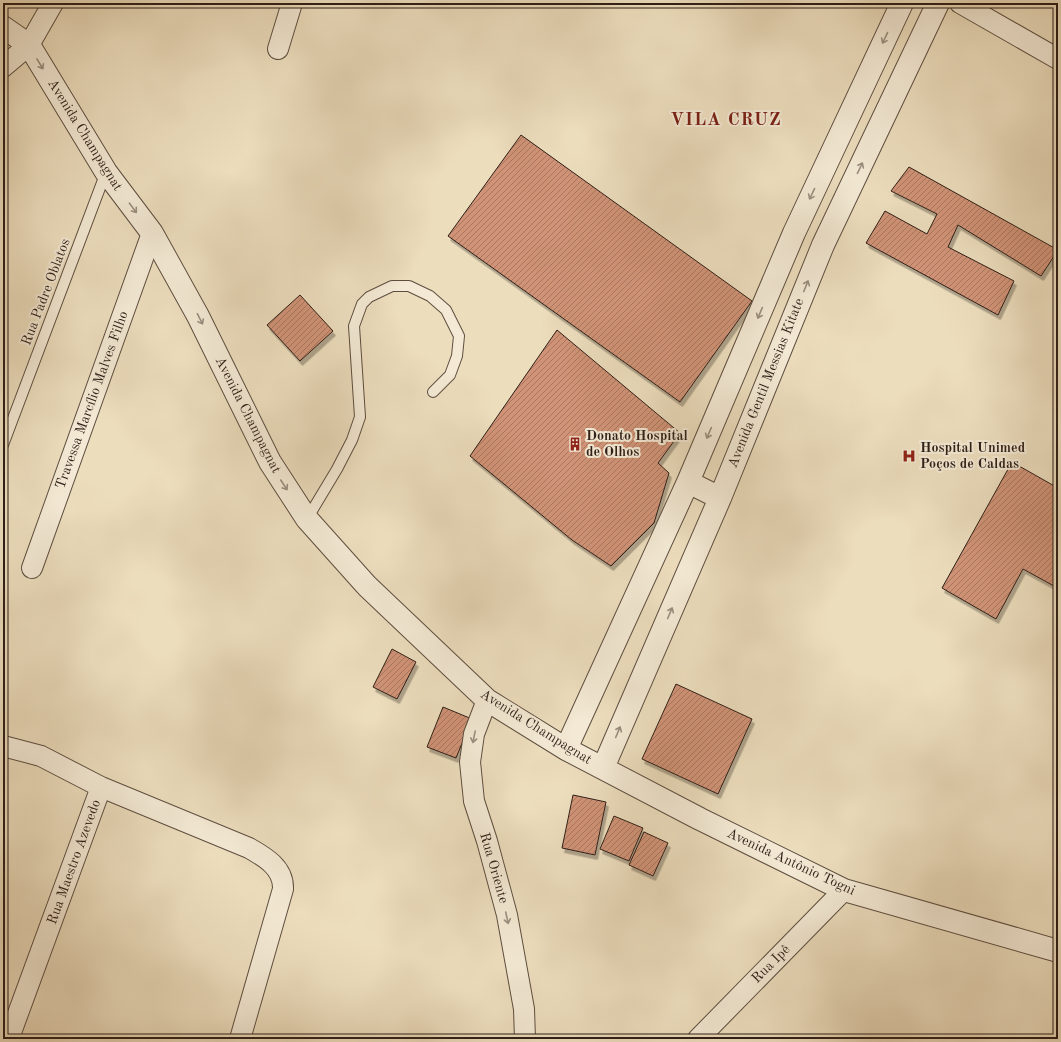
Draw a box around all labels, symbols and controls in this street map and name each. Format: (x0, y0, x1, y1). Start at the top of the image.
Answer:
one-way arrow (881, 32, 888, 44)
one-way arrow (36, 58, 44, 69)
street label: Avenida Champagnat (45, 77, 125, 193)
district label: VILA CRUZ (670, 111, 782, 129)
one-way arrow (856, 162, 864, 174)
one-way arrow (808, 188, 815, 200)
one-way arrow (129, 202, 137, 213)
street label: Rua Padre Oblatos (19, 237, 73, 347)
one-way arrow (803, 280, 810, 292)
street label: Avenida Gentil Messias Kitate (726, 296, 806, 470)
one-way arrow (756, 307, 763, 319)
street label: Travessa Marcílio Malves Filho (53, 309, 131, 491)
one-way arrow (197, 313, 204, 325)
street label: Avenida Champagnat (213, 355, 283, 476)
one-way arrow (705, 426, 712, 438)
place label: Donato Hospital de Olhos (586, 429, 688, 459)
building icon: Donato Hospital de Olhos (567, 436, 583, 452)
place label: Hospital Unimed Poços de Caldas (920, 441, 1026, 471)
hospital icon: Hospital Unimed Poços de Caldas (901, 448, 917, 464)
one-way arrow (281, 479, 289, 491)
one-way arrow (667, 607, 674, 619)
street label: Avenida Champagnat (478, 687, 594, 767)
one-way arrow (615, 726, 622, 738)
one-way arrow (470, 730, 478, 743)
street label: Rua Maestro Azevedo (45, 798, 103, 926)
street label: Avenida Antônio Togni (725, 826, 857, 898)
street label: Rua Oriente (477, 831, 511, 905)
one-way arrow (504, 911, 512, 924)
street label: Rua Ipê (749, 942, 793, 986)

